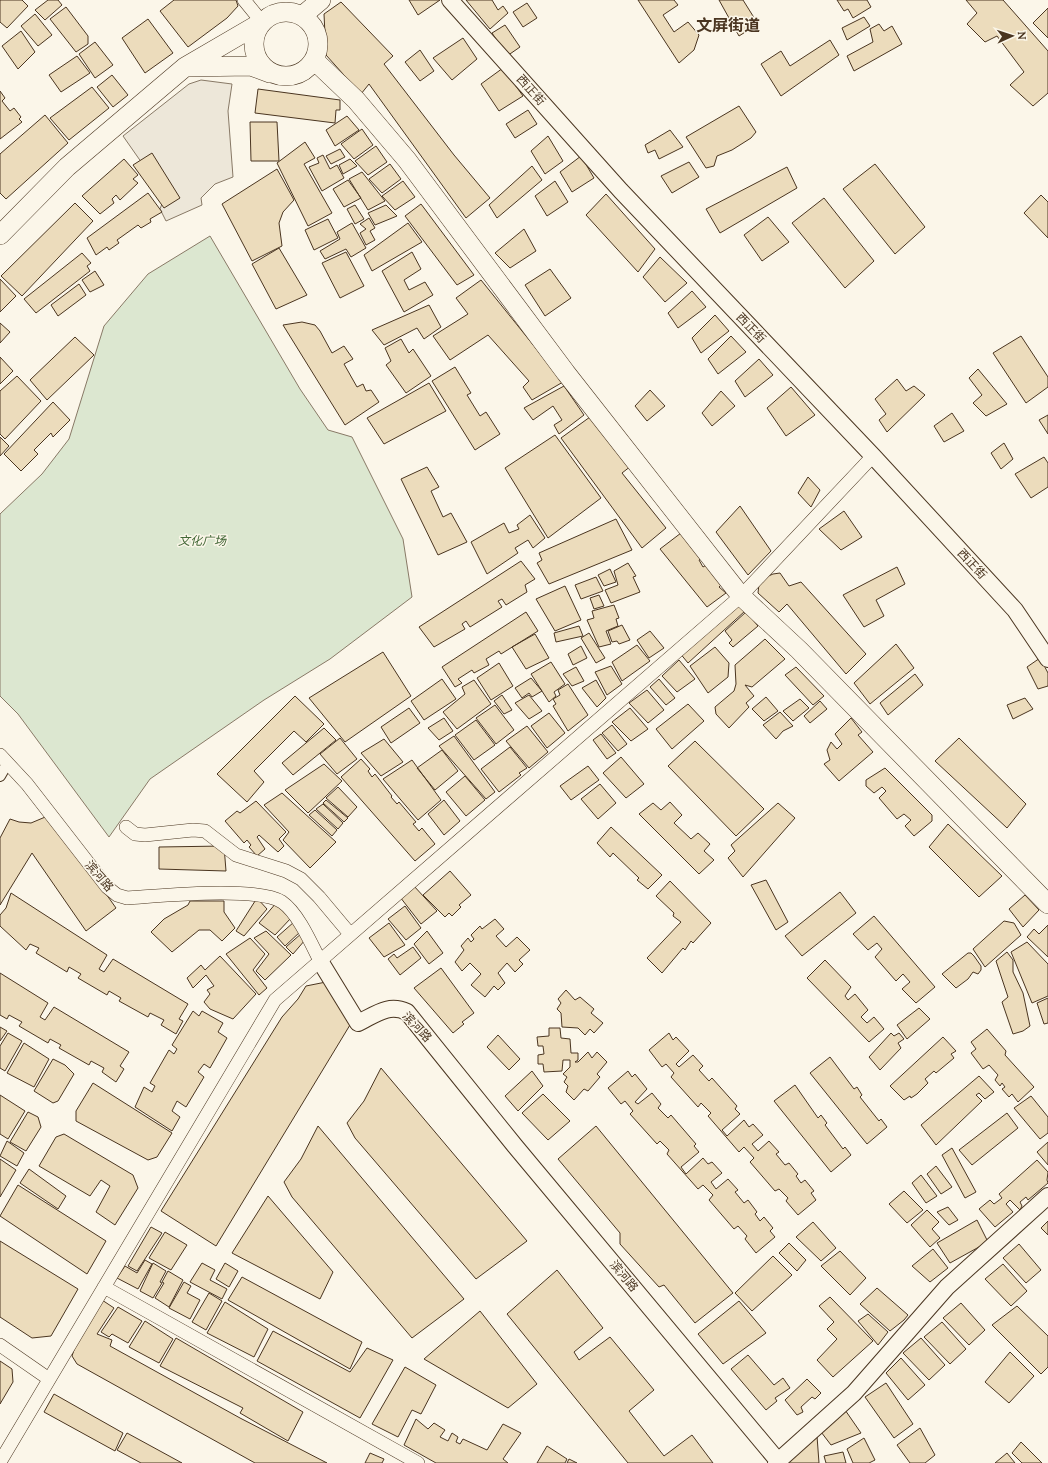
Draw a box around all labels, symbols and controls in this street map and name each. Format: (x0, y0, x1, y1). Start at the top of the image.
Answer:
district label: 文屏街道 (696, 15, 760, 35)
north arrow (992, 16, 1032, 56)
text: N (1015, 31, 1029, 41)
street label: 西正街 (514, 71, 549, 108)
street label: 西正街 (733, 309, 769, 346)
park label: 文化广场 (178, 533, 227, 548)
street label: 西正街 (955, 545, 990, 582)
street label: 滨河路 (82, 857, 117, 894)
street label: 滨河路 (400, 1008, 435, 1045)
street label: 滨河路 (607, 1257, 642, 1294)

